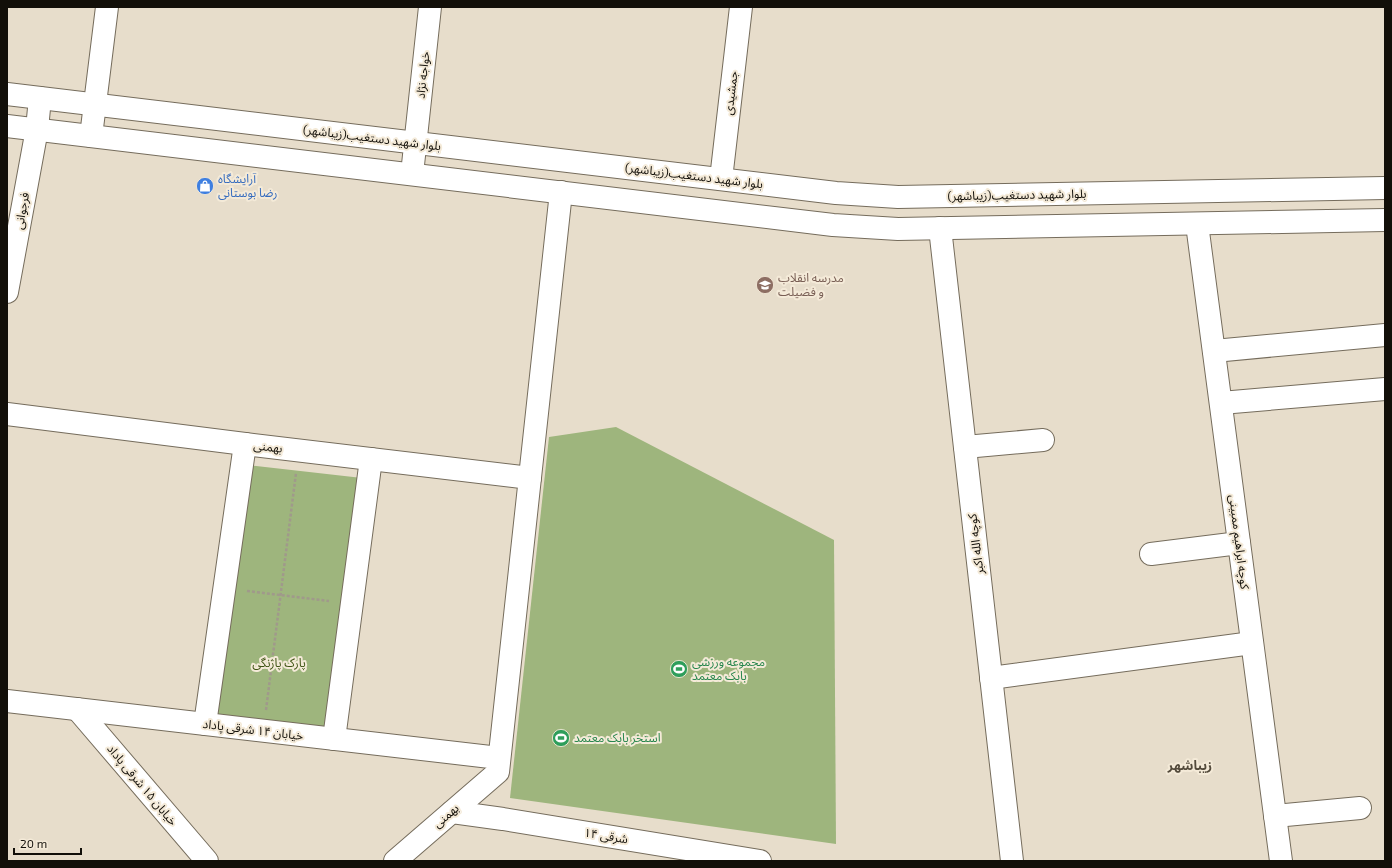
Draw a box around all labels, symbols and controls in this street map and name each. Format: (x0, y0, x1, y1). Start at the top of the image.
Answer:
street label: خواجه نژاد (413, 51, 432, 99)
street label: جمشیدی (720, 70, 741, 116)
street label: بلوار شهید دستغیب(زیباشهر) (302, 122, 442, 154)
street label: بلوار شهید دستغیب(زیباشهر) (624, 160, 764, 192)
place label: آرایشگاه رضا بوستانی (218, 171, 277, 200)
shop icon: آرایشگاه رضا بوستانی (195, 176, 215, 196)
street label: بلوار شهید دستغیب(زیباشهر) (947, 186, 1087, 203)
street label: فرجوانی (11, 191, 32, 231)
place label: مدرسه انقلاب و فضیلت (778, 270, 844, 299)
school or university icon: مدرسه انقلاب و فضیلت (755, 275, 775, 295)
street label: بهمنی (253, 437, 283, 456)
street label: کوچه ابراهیم ممبینی (1224, 494, 1253, 591)
street label: کوچه الله اکبر (964, 512, 988, 576)
place label: مجموعه ورزشی بابک معتمد (692, 654, 765, 683)
park label: پارک پاژنگی (252, 655, 306, 671)
sports icon: مجموعه ورزشی بابک معتمد (669, 659, 689, 679)
street label: خیابان ۱۴ شرقی پاداد (202, 716, 304, 744)
sports icon: استخر بابک معتمد (551, 728, 571, 748)
place label: استخر بابک معتمد (574, 730, 661, 745)
street label: خیابان ۱۵ شرقی پاداد (103, 741, 181, 829)
district label: زیباشهر (1167, 757, 1212, 773)
street label: بهمنی (430, 800, 462, 831)
street label: ۱۴ شرقی (583, 825, 629, 846)
scale bar (14, 830, 81, 856)
text: 20 m (20, 836, 47, 850)

